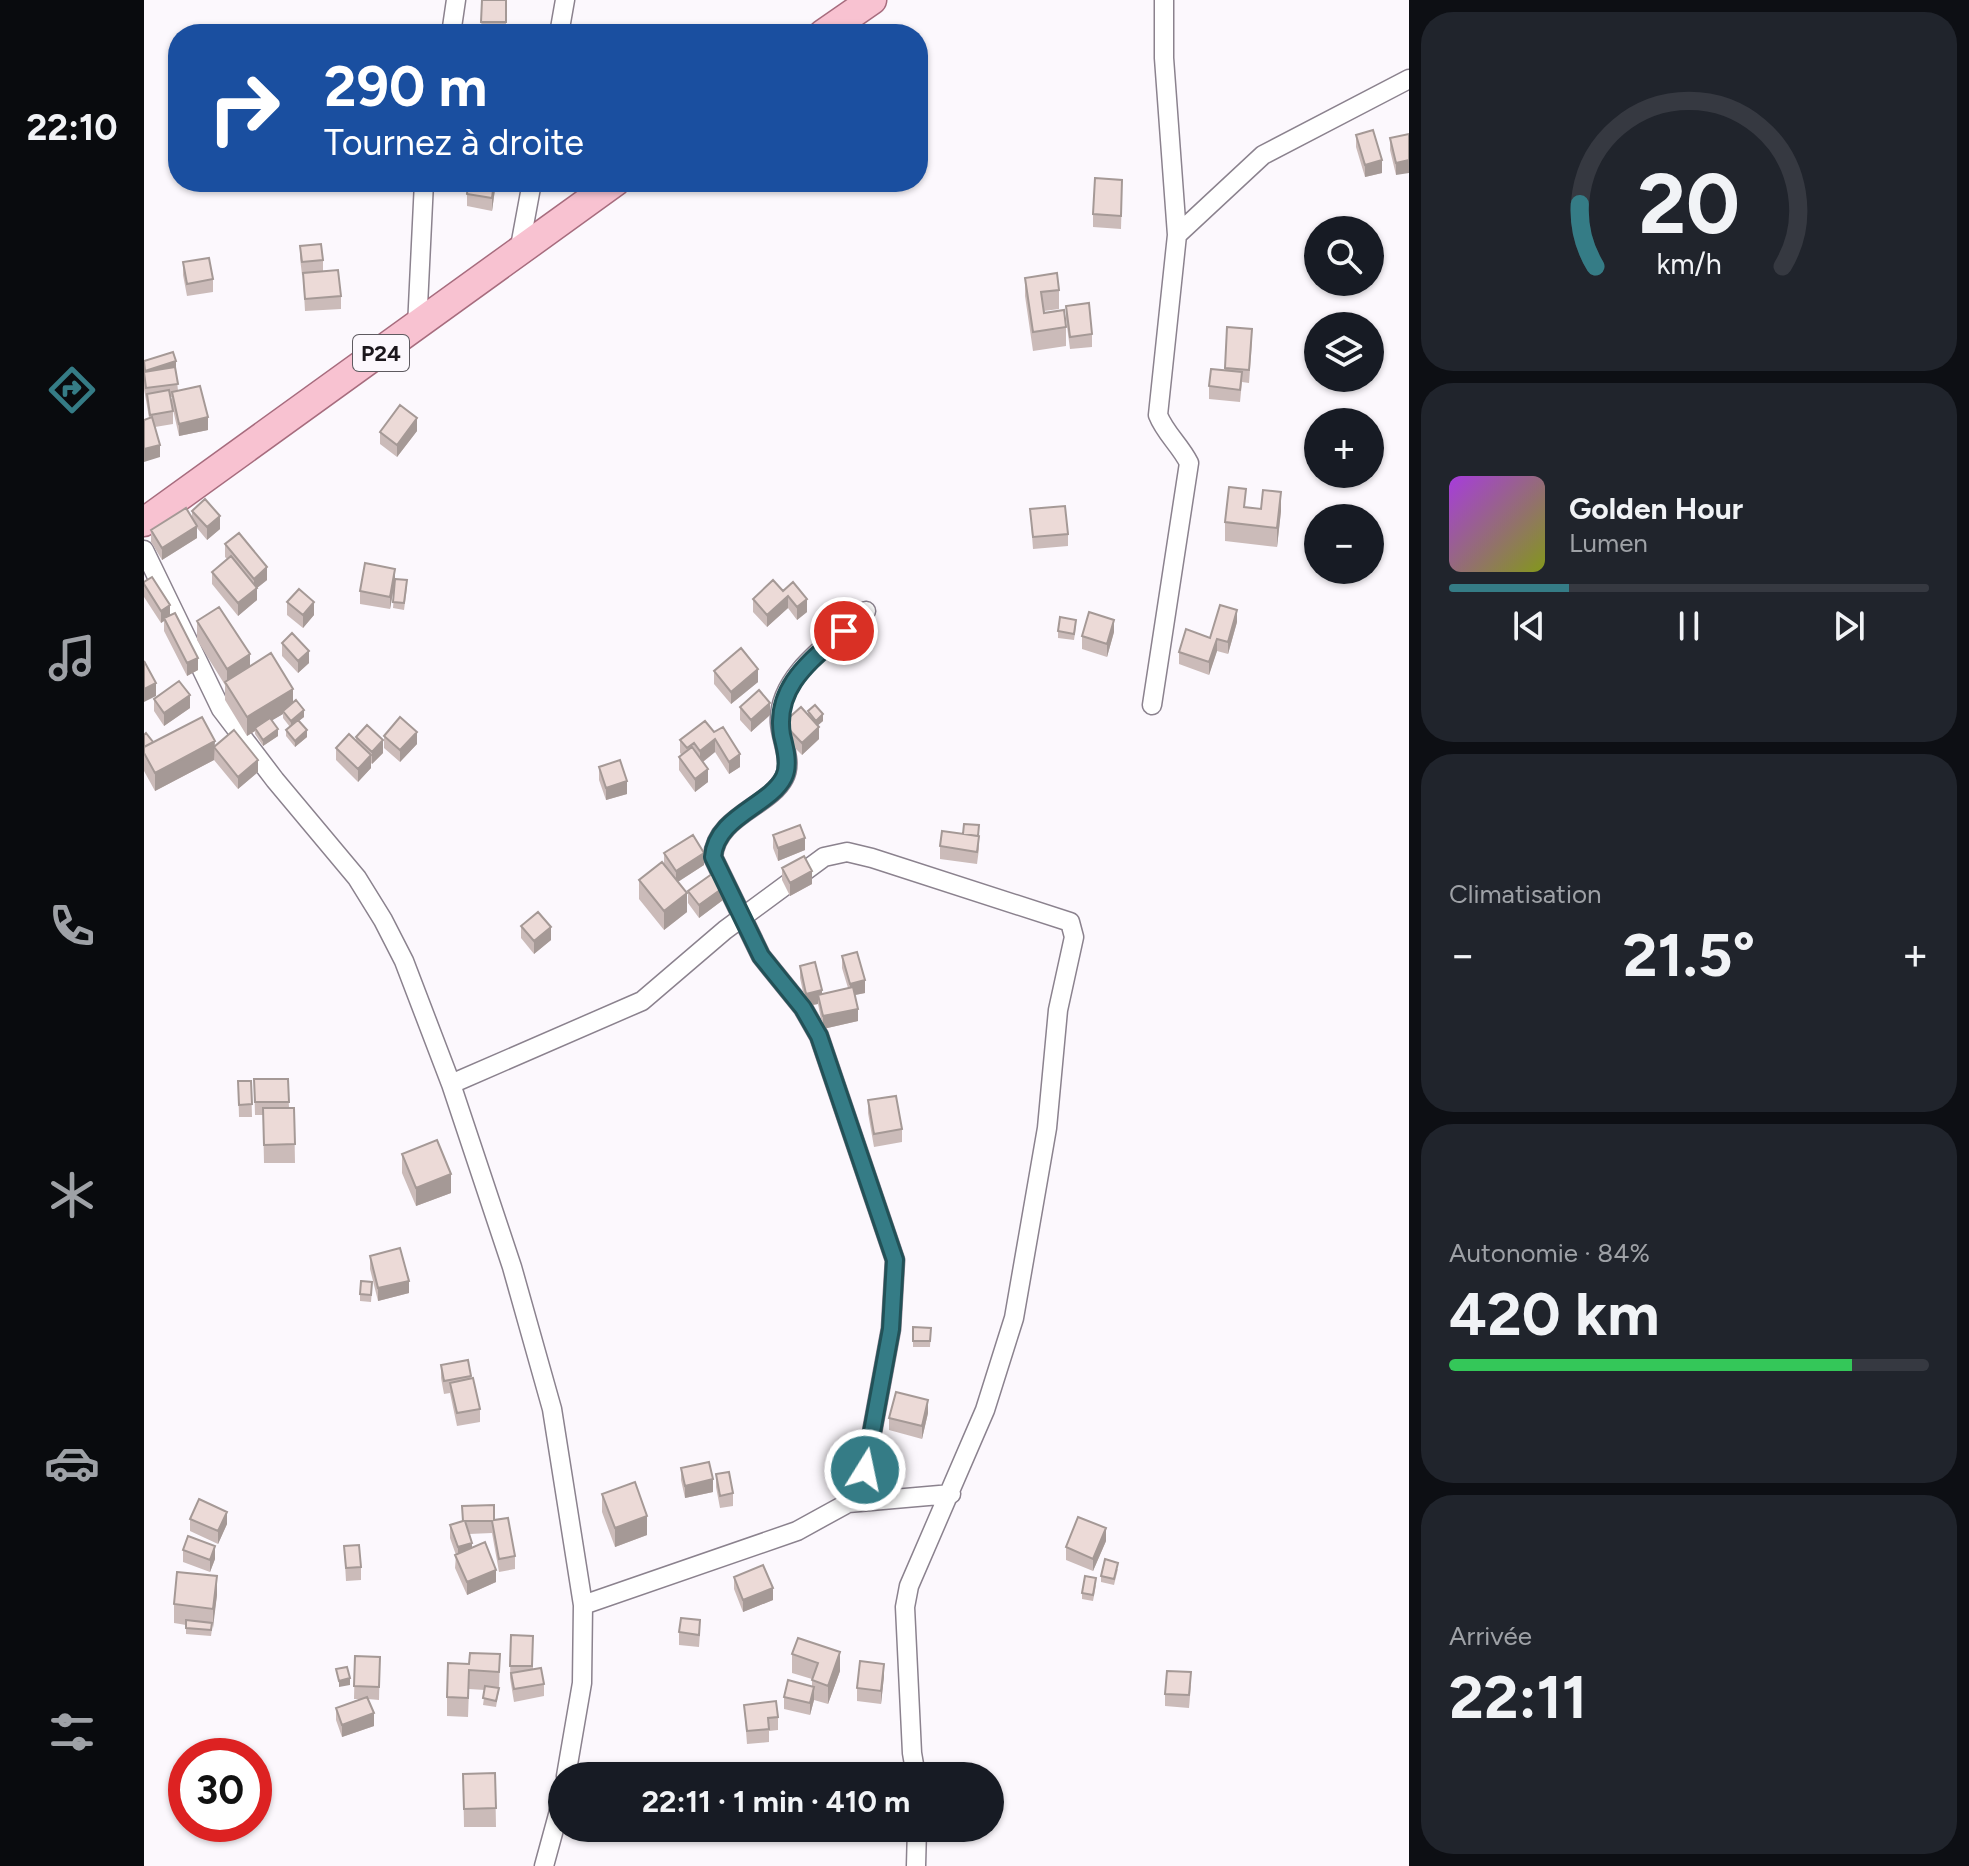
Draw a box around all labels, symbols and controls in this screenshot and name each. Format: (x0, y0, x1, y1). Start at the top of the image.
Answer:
text: 290 m (324, 53, 487, 120)
icon: right (192, 56, 296, 160)
text: 22:10 (26, 106, 118, 149)
text: Tournez à droite (324, 121, 584, 164)
text: 20 (1638, 154, 1740, 254)
map controls (1304, 216, 1384, 584)
button: search (1304, 216, 1384, 296)
text: km/h (1656, 248, 1722, 282)
button: layers (1304, 312, 1384, 392)
road number: P24 (353, 335, 409, 371)
icon: directions (44, 362, 100, 418)
button: + (1304, 408, 1384, 488)
text: Golden Hour (1569, 490, 1743, 527)
button: − (1304, 504, 1384, 584)
text: Lumen (1569, 527, 1648, 559)
pin (810, 597, 878, 665)
icon: previous (1507, 604, 1551, 648)
icon: pause (1667, 604, 1711, 648)
icon: next (1827, 604, 1871, 648)
icon: arrive (822, 609, 866, 653)
icon: music (44, 630, 100, 686)
text: Climatisation (1449, 878, 1602, 910)
icon: phone (44, 898, 100, 954)
text: 21.5° (1623, 919, 1755, 991)
text: − (1449, 928, 1476, 981)
text: + (1902, 928, 1929, 981)
icon: climate (44, 1167, 100, 1223)
text: Autonomie · 84% (1449, 1237, 1650, 1269)
text: 420 km (1449, 1278, 1659, 1350)
position arrow (823, 1428, 907, 1512)
icon: car (44, 1435, 100, 1491)
text: Arrivée (1449, 1620, 1532, 1652)
text: 22:11 (1449, 1661, 1587, 1733)
icon: filters (44, 1704, 100, 1760)
speed limit sign: 30 (168, 1738, 272, 1842)
text: 22:11 · 1 min · 410 m (642, 1783, 910, 1820)

